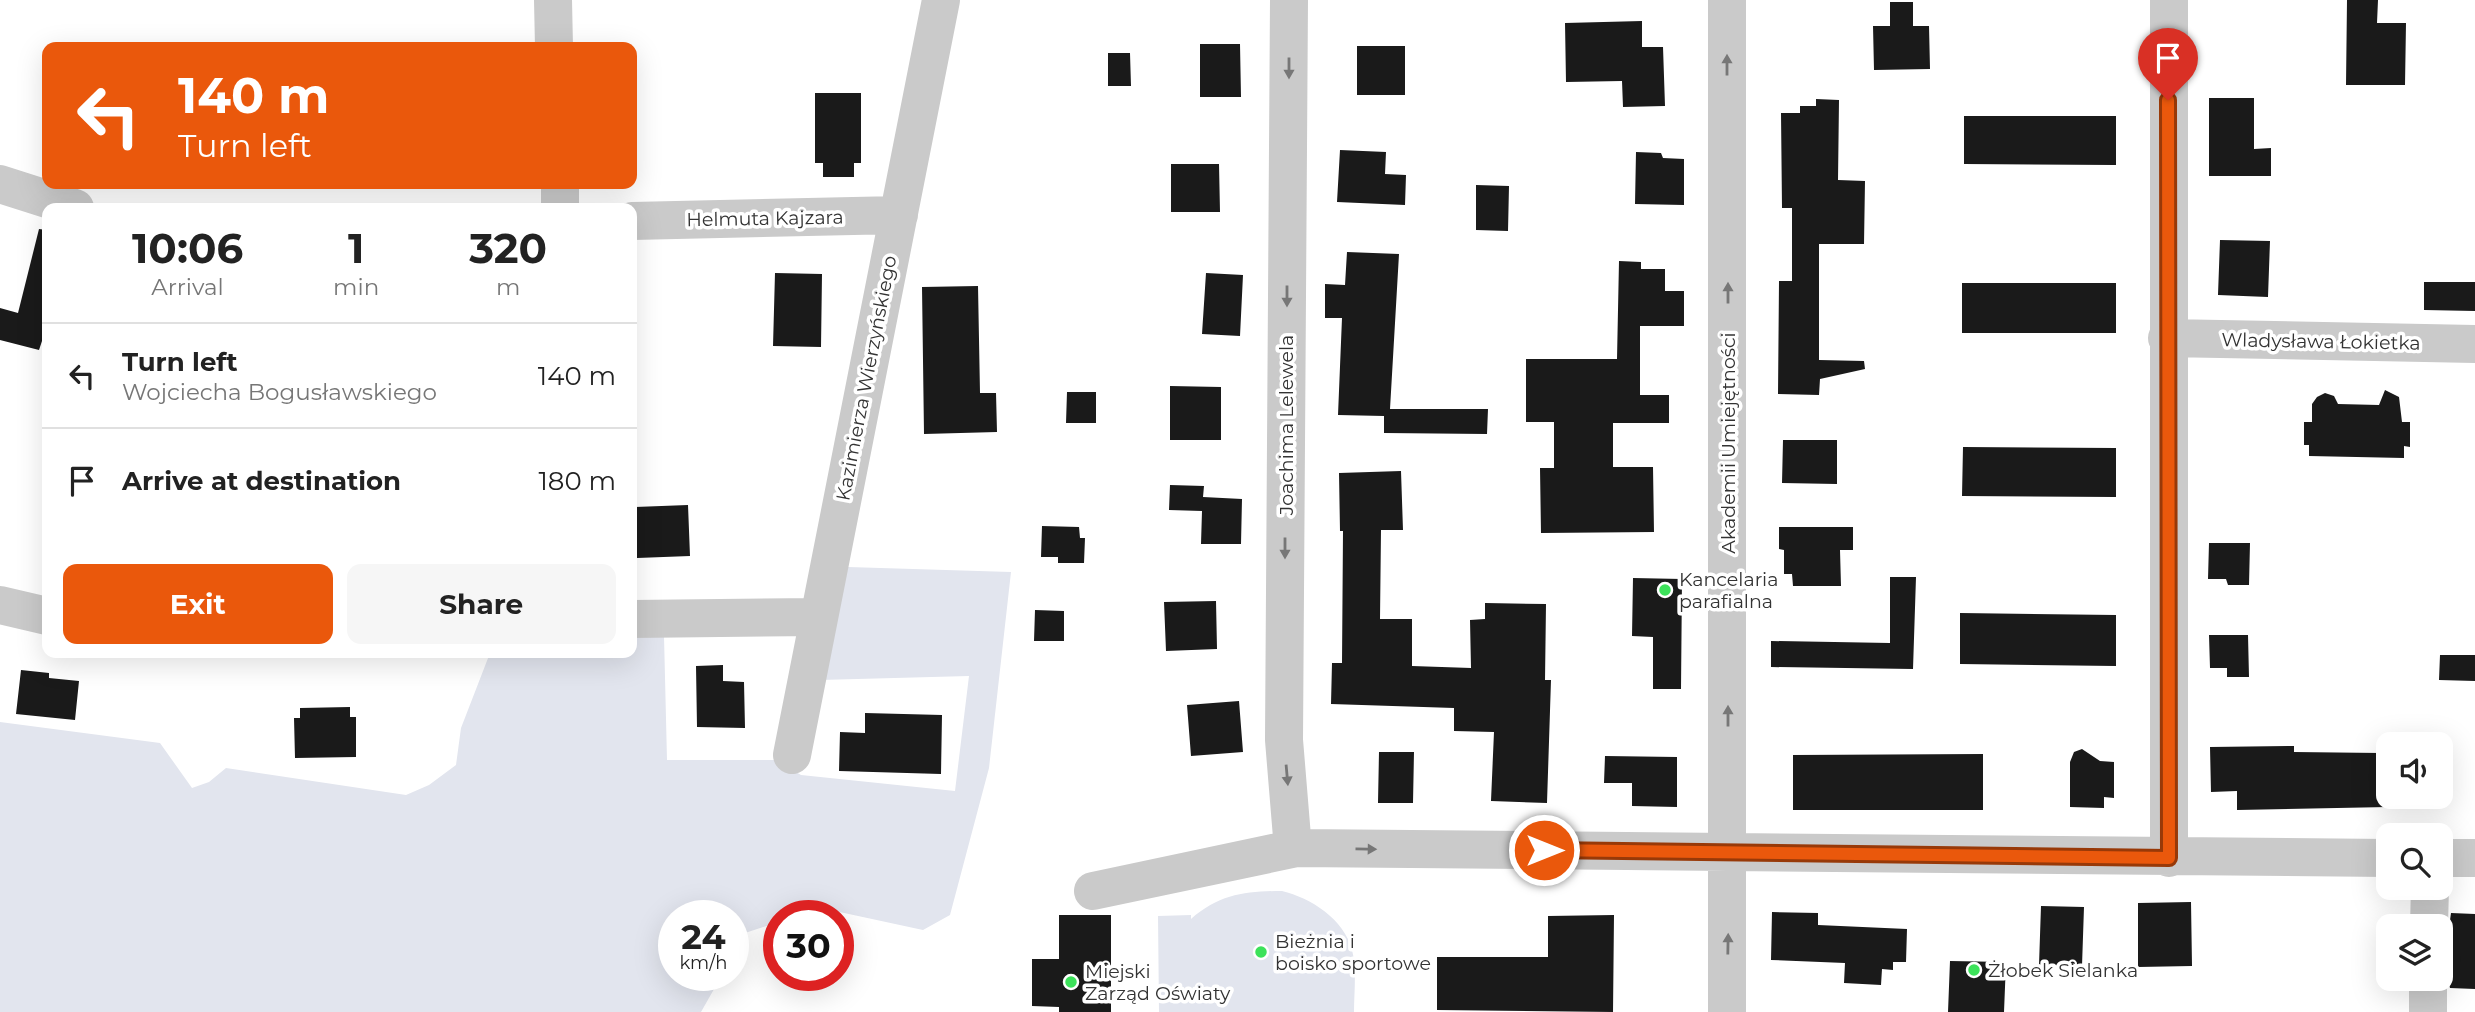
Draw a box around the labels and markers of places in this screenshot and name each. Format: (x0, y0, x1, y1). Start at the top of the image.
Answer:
pin (2138, 28, 2198, 100)
place label: Kancelaria parafialna (1679, 568, 1778, 613)
marker: Kancelaria parafialna (1657, 582, 1673, 598)
place label: Bieżnia i boisko sportowe (1275, 930, 1431, 975)
marker: Bieżnia i boisko sportowe (1253, 944, 1269, 960)
place label: Żłobek Sielanka (1988, 959, 2138, 982)
place label: Miejski Zarząd Oświaty (1085, 960, 1231, 1005)
marker: Żłobek Sielanka (1966, 962, 1982, 978)
marker: Miejski Zarząd Oświaty (1063, 974, 1079, 990)

